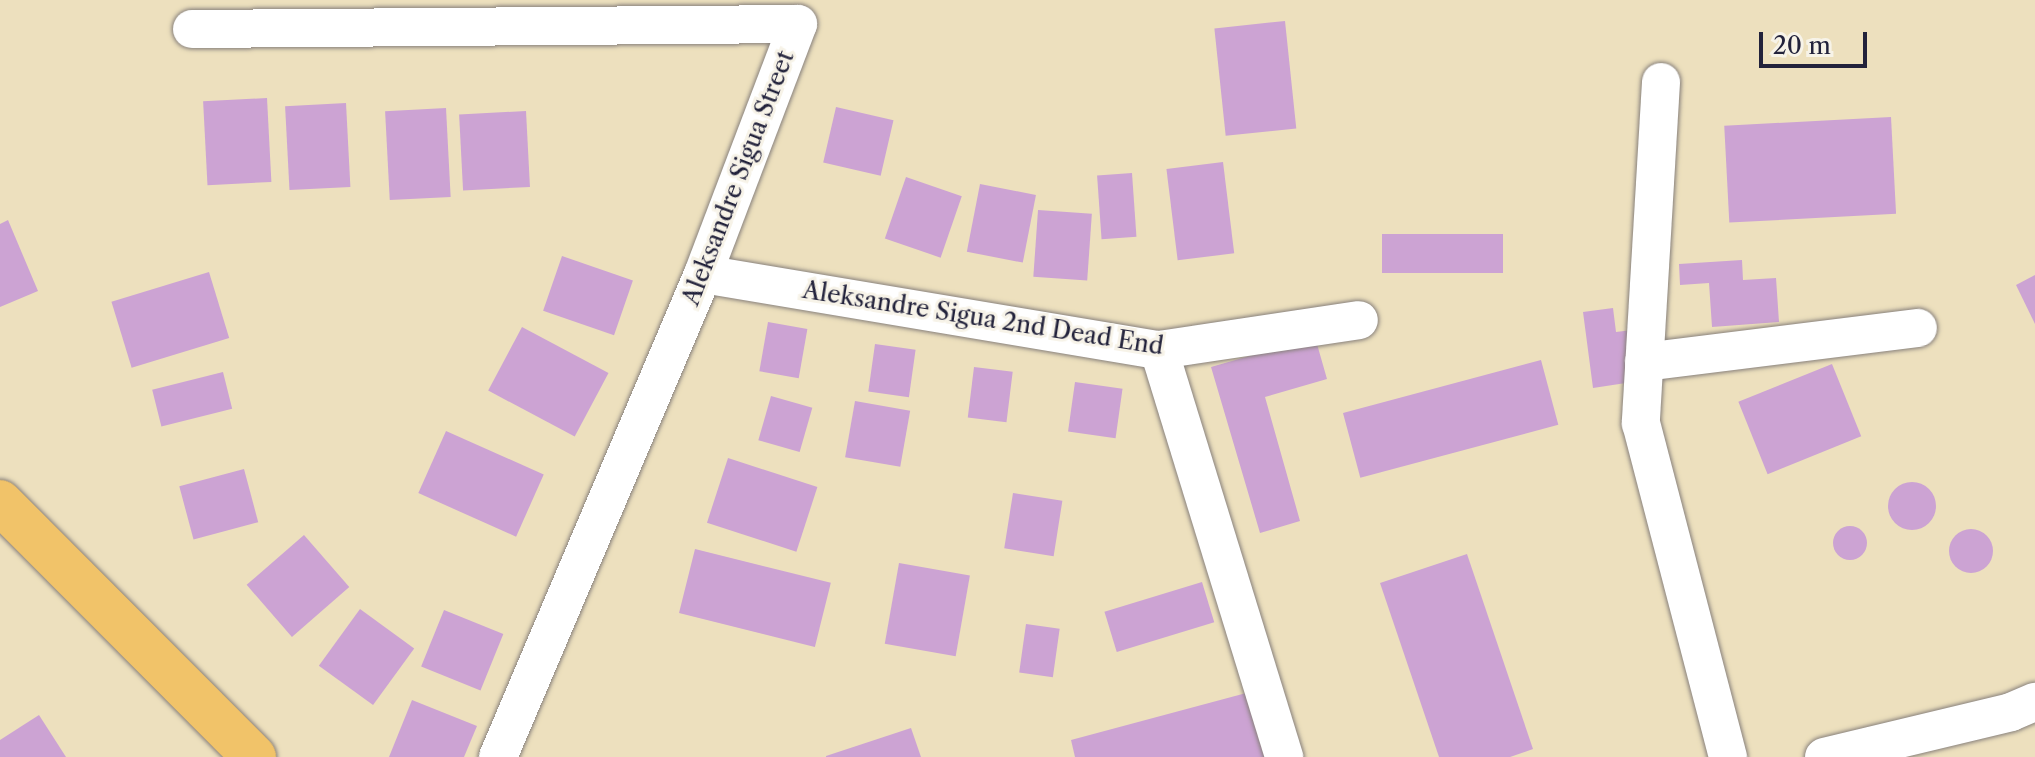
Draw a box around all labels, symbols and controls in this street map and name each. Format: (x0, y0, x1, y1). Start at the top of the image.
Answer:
scale bar (1763, 16, 1871, 66)
text: 20 m (1773, 31, 1831, 60)
street label: Aleksandre Sigua Street (676, 46, 800, 310)
street label: Aleksandre Sigua 2nd Dead End (800, 275, 1166, 361)

